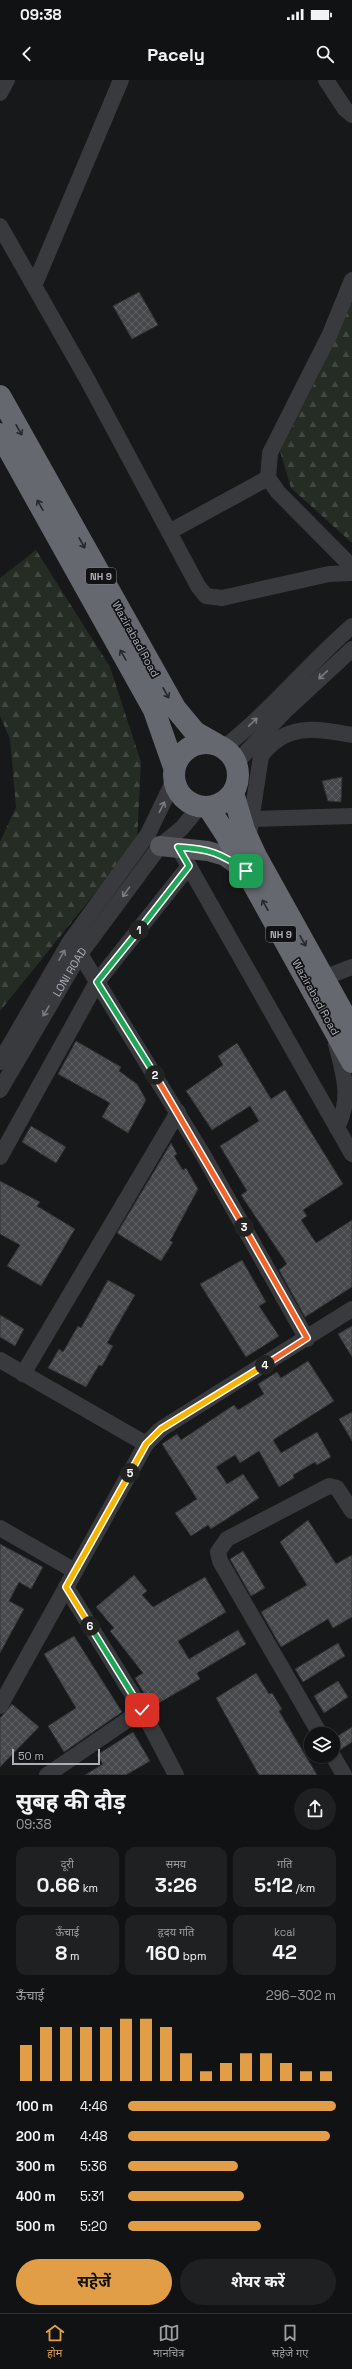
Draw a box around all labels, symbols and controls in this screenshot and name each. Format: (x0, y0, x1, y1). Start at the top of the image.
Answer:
text: 09:38 (20, 5, 62, 24)
icon: back (16, 43, 38, 65)
text: Pacely (147, 43, 205, 66)
icon: search (314, 43, 336, 65)
one-way arrow (16, 424, 23, 436)
one-way arrow (35, 499, 43, 511)
one-way arrow (79, 537, 87, 549)
road number: NH 9 (86, 568, 116, 584)
street label: Wazirabad Road (109, 599, 163, 679)
one-way arrow (119, 650, 127, 662)
one-way arrow (318, 671, 329, 680)
one-way arrow (163, 687, 171, 699)
one-way arrow (248, 718, 258, 727)
one-way arrow (159, 802, 166, 814)
pin (229, 854, 263, 888)
icon: arrive (235, 860, 257, 882)
one-way arrow (122, 886, 130, 897)
one-way arrow (261, 899, 269, 911)
pin: 1 (129, 920, 149, 940)
text: 1 (137, 923, 141, 937)
road number: NH 9 (266, 926, 296, 942)
one-way arrow (300, 935, 308, 947)
street label: LONI ROAD (50, 945, 89, 999)
one-way arrow (58, 949, 66, 961)
street label: Wazirabad Road (289, 957, 343, 1037)
one-way arrow (41, 1005, 49, 1017)
pin: 2 (145, 1065, 165, 1085)
text: 2 (152, 1068, 158, 1082)
pin: 3 (234, 1217, 254, 1237)
text: 3 (241, 1220, 247, 1234)
pin: 4 (255, 1355, 275, 1375)
text: 4 (262, 1358, 269, 1372)
pin: 5 (120, 1463, 140, 1483)
text: 5 (127, 1466, 133, 1480)
pin: 6 (80, 1616, 100, 1636)
text: 6 (87, 1619, 93, 1633)
pin (125, 1693, 159, 1727)
icon: check (131, 1699, 153, 1721)
map controls (304, 1727, 340, 1763)
button: layers (304, 1727, 340, 1763)
scale bar (12, 1747, 100, 1766)
text: 50 m (18, 1749, 44, 1763)
text: सुबह की दौड़ (16, 1787, 126, 1815)
button: share (294, 1788, 336, 1830)
text: 09:38 (16, 1816, 52, 1833)
text: दूरी (61, 1857, 74, 1871)
text: समय (166, 1857, 186, 1871)
text: गति (277, 1857, 292, 1871)
text: 0.66 (37, 1872, 80, 1898)
text: 3:26 (155, 1872, 197, 1898)
text: 5:12 (254, 1872, 293, 1898)
text: km (80, 1881, 98, 1895)
text: /km (293, 1881, 315, 1895)
text: ऊँचाई (55, 1925, 79, 1939)
text: हृदय गति (158, 1925, 194, 1939)
text: kcal (274, 1925, 295, 1939)
text: 42 (272, 1939, 297, 1965)
text: 8 (55, 1940, 67, 1966)
text: 160 (146, 1940, 180, 1966)
text: m (67, 1949, 79, 1963)
text: bpm (180, 1949, 206, 1963)
text: ऊँचाई (16, 1987, 44, 2004)
text: 296–302 m (266, 1987, 336, 2004)
text: 100 m (16, 2098, 53, 2115)
text: 4:46 (80, 2098, 108, 2115)
text: 200 m (16, 2128, 55, 2145)
text: 4:48 (80, 2128, 108, 2145)
text: 300 m (16, 2158, 55, 2175)
text: 5:36 (80, 2158, 107, 2175)
text: 400 m (16, 2188, 56, 2205)
text: 5:31 (80, 2188, 104, 2205)
text: 500 m (16, 2218, 55, 2235)
text: 5:20 (80, 2218, 107, 2235)
button: सहेजें (16, 2259, 172, 2305)
button: शेयर करें (180, 2259, 336, 2305)
tab: होम (44, 2322, 66, 2361)
tab: मानचित्र (153, 2322, 184, 2361)
tab: सहेजे गए (272, 2322, 308, 2361)

